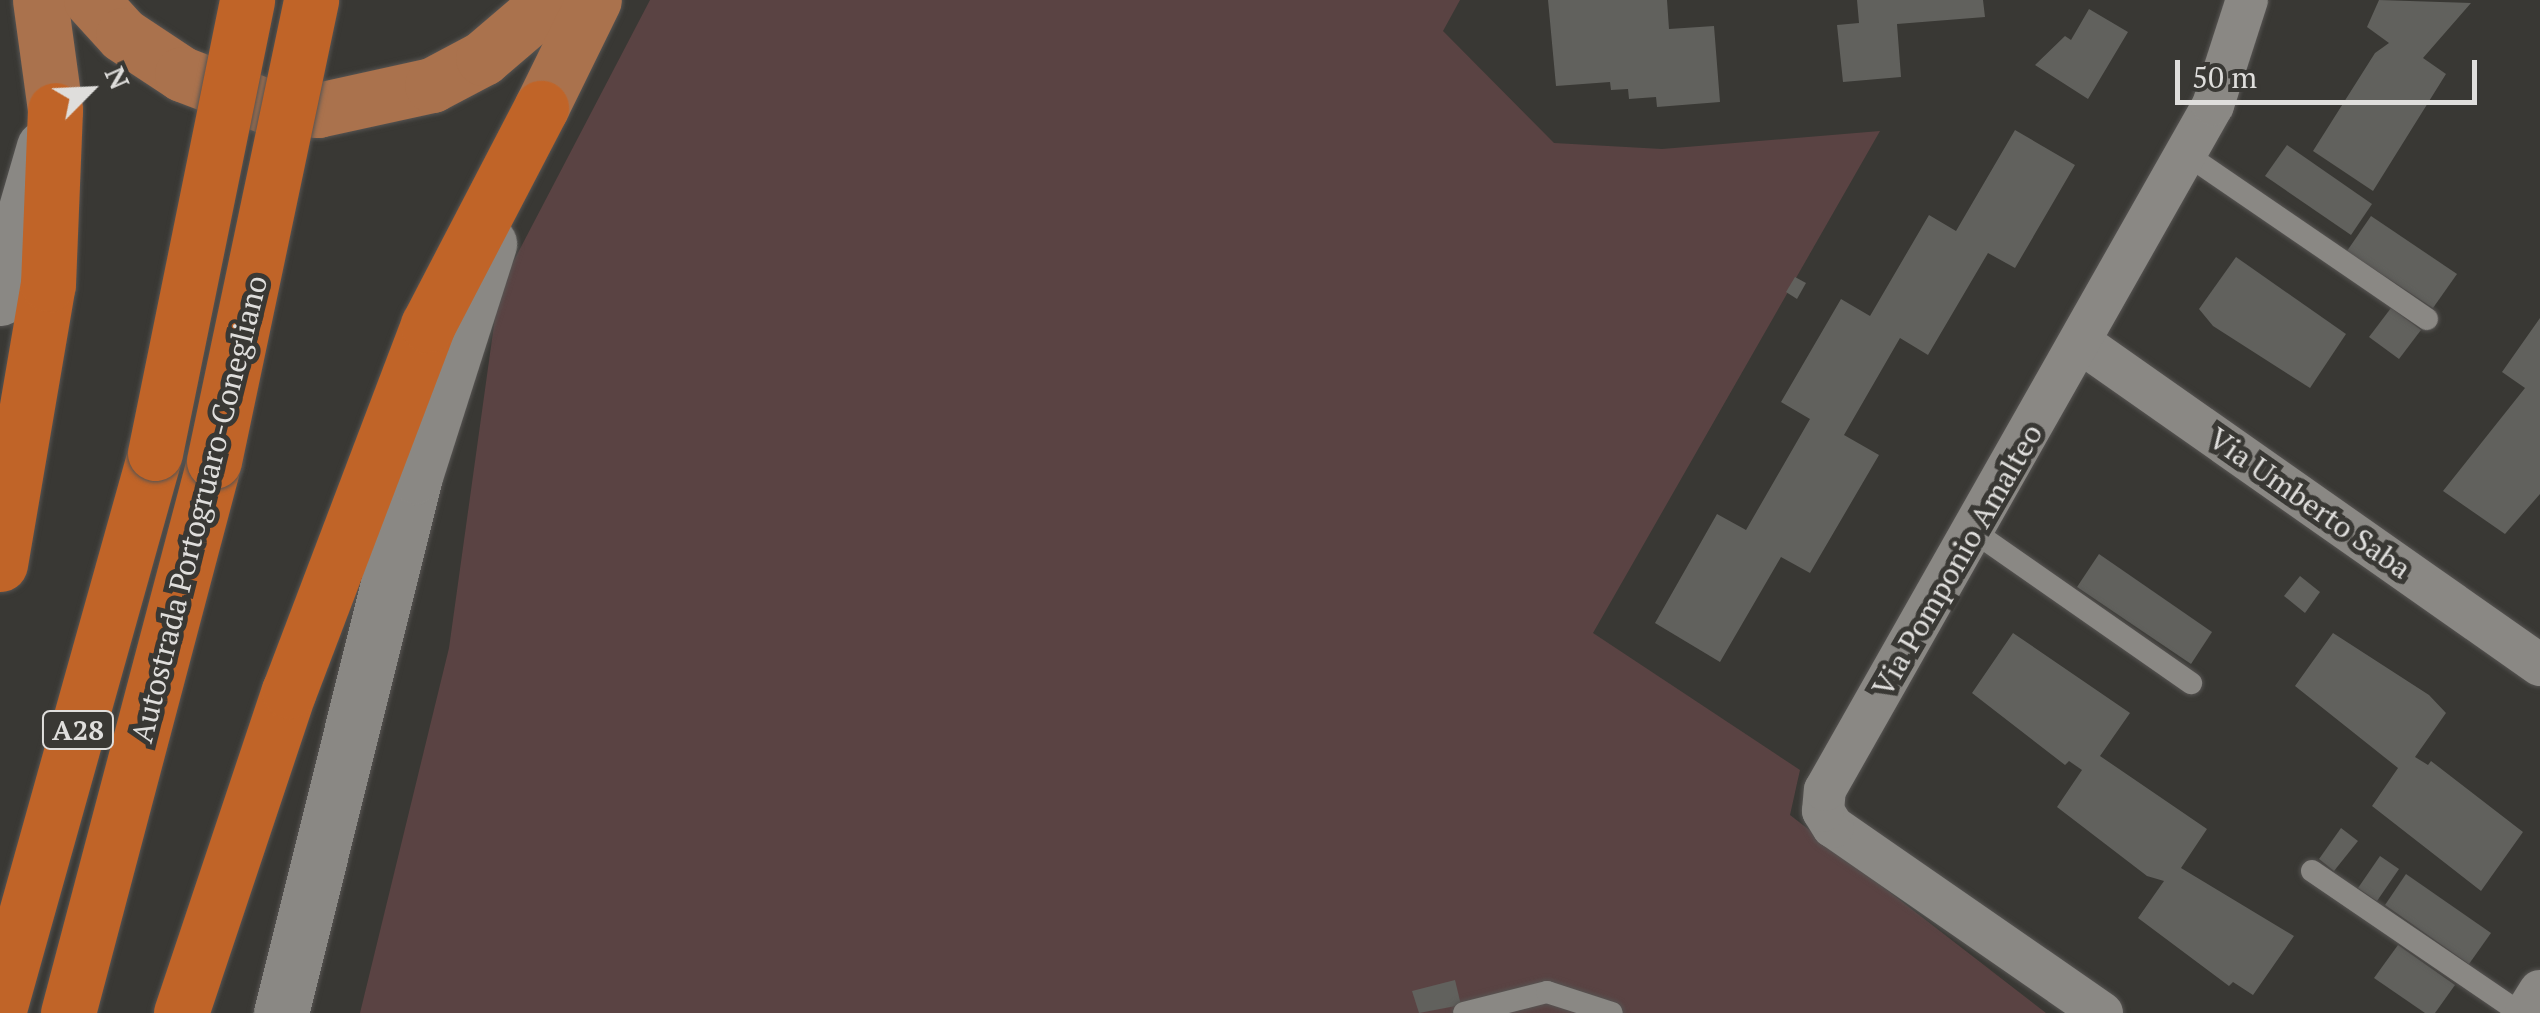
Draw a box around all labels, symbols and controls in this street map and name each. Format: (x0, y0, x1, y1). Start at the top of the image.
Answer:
north arrow (40, 40, 140, 140)
scale bar (2180, 40, 2482, 102)
text: 50 m (2192, 57, 2257, 97)
text: N (97, 60, 139, 95)
street label: Autostrada Portogruaro-Conegliano (123, 272, 275, 746)
street label: Via Pomponio Amalteo (1864, 417, 2050, 703)
street label: Via Umberto Saba (2202, 420, 2418, 586)
road number: A28 (40, 707, 116, 753)

